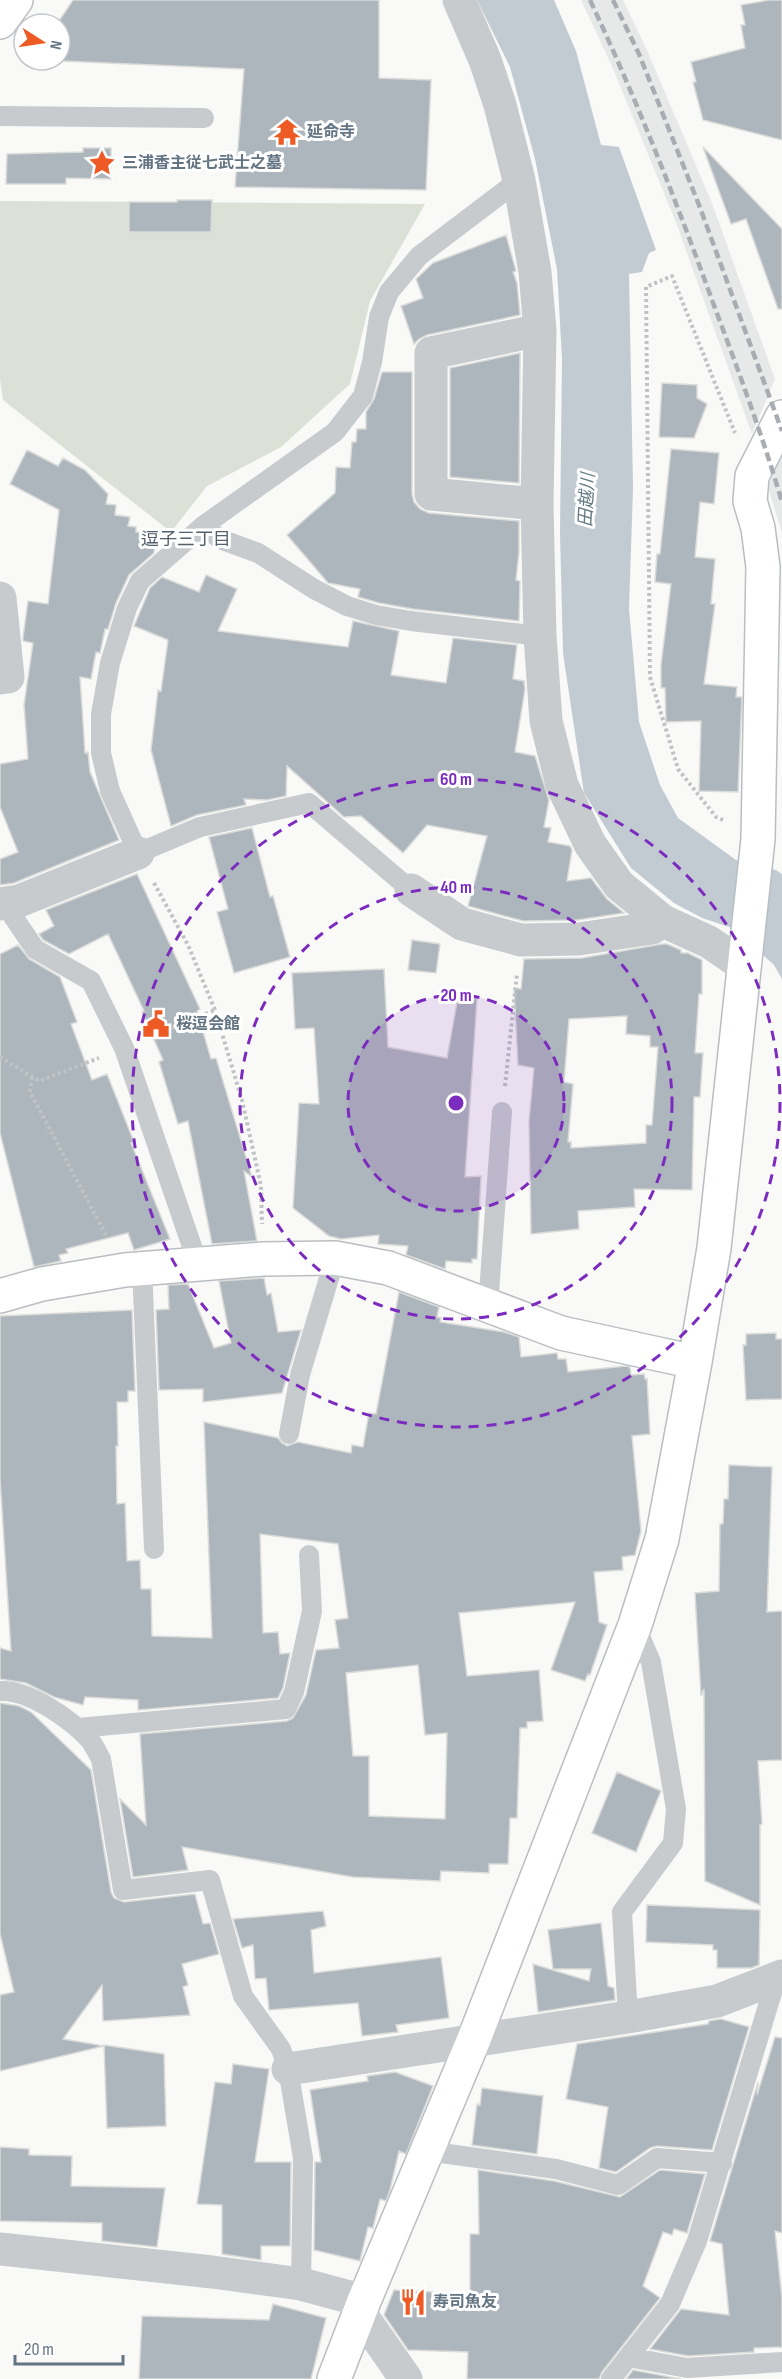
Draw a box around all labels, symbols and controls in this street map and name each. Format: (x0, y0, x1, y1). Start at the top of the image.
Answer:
north arrow (12, 12, 72, 72)
text: N (45, 39, 65, 51)
temple icon: 延命寺 (272, 117, 302, 147)
place label: 延命寺 (307, 123, 355, 142)
place icon: 三浦香主従七武士之墓 (87, 148, 117, 178)
place label: 三浦香主従七武士之墓 (122, 153, 282, 173)
water label: 田越川 (575, 470, 599, 528)
district label: 逗子三丁目 (141, 529, 231, 550)
text: 60 m (440, 769, 472, 790)
text: 40 m (440, 877, 472, 898)
text: 20 m (440, 985, 472, 1006)
public building icon: 桜逗会館 (141, 1009, 171, 1039)
place label: 桜逗会館 (176, 1015, 240, 1034)
centre of rings (446, 1093, 466, 1113)
restaurant icon: 寿司魚友 (398, 2287, 428, 2317)
place label: 寿司魚友 (433, 2292, 497, 2312)
scale bar (15, 2328, 123, 2366)
text: 20 m (24, 2339, 54, 2360)

